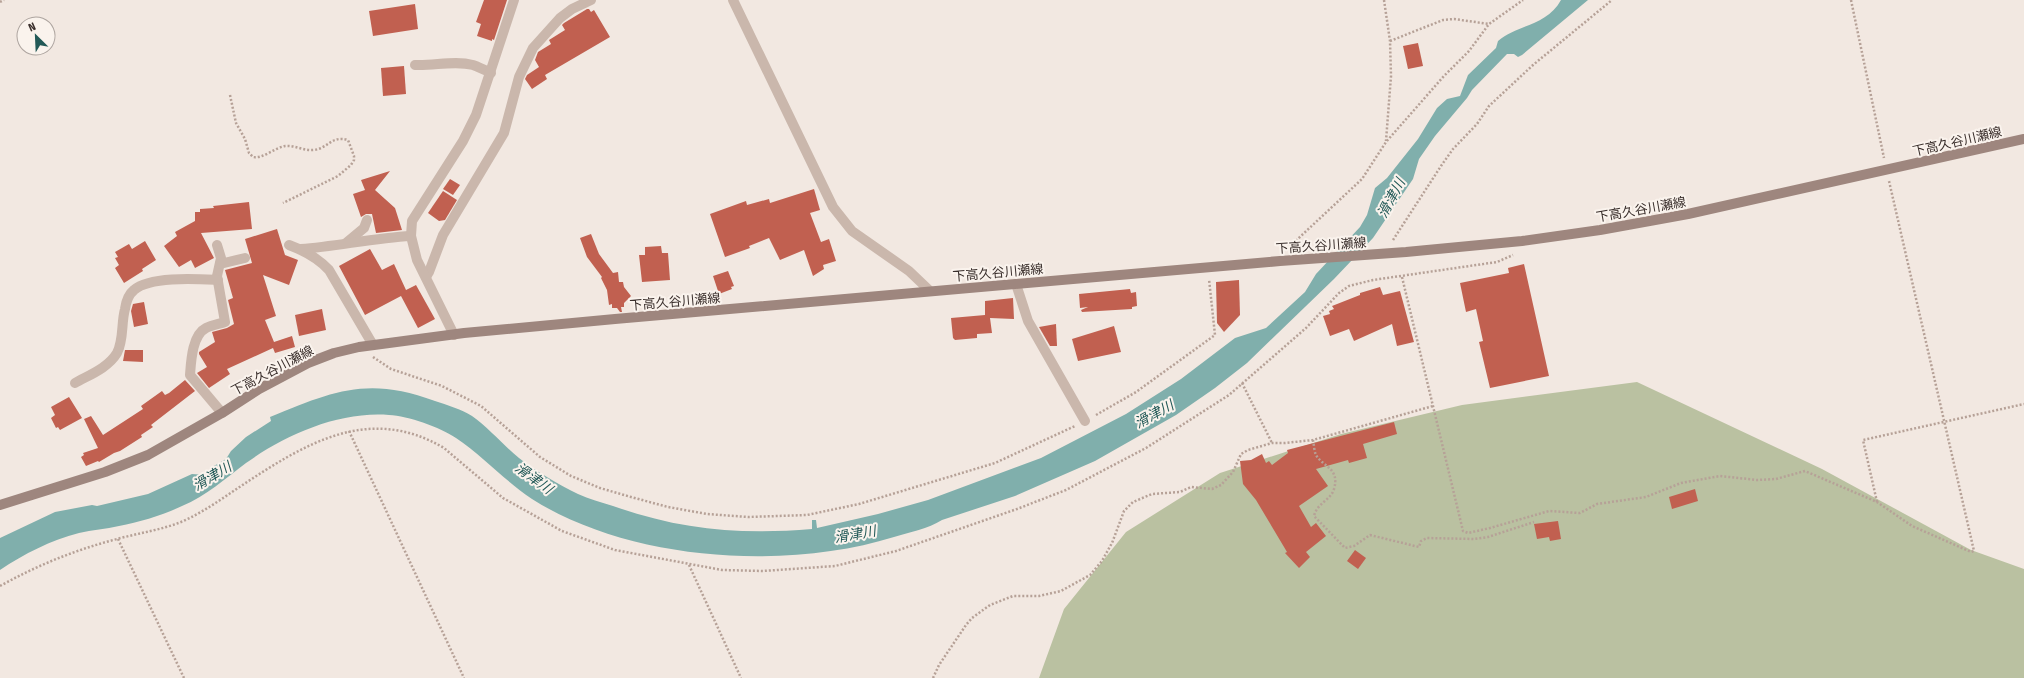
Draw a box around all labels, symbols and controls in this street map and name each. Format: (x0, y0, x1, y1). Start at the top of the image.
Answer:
north arrow (16, 16, 56, 56)
text: N (26, 20, 38, 35)
street label: 下高久谷川瀬線 (1911, 124, 2003, 159)
water label: 滑津川 (1374, 174, 1410, 221)
street label: 下高久谷川瀬線 (1595, 194, 1687, 225)
street label: 下高久谷川瀬線 (1275, 235, 1367, 256)
street label: 下高久谷川瀬線 (952, 261, 1044, 284)
street label: 下高久谷川瀬線 (629, 290, 721, 313)
street label: 下高久谷川瀬線 (229, 342, 316, 398)
water label: 滑津川 (1132, 396, 1178, 432)
water label: 滑津川 (190, 457, 236, 495)
water label: 滑津川 (512, 459, 557, 499)
water label: 滑津川 (833, 522, 879, 547)

